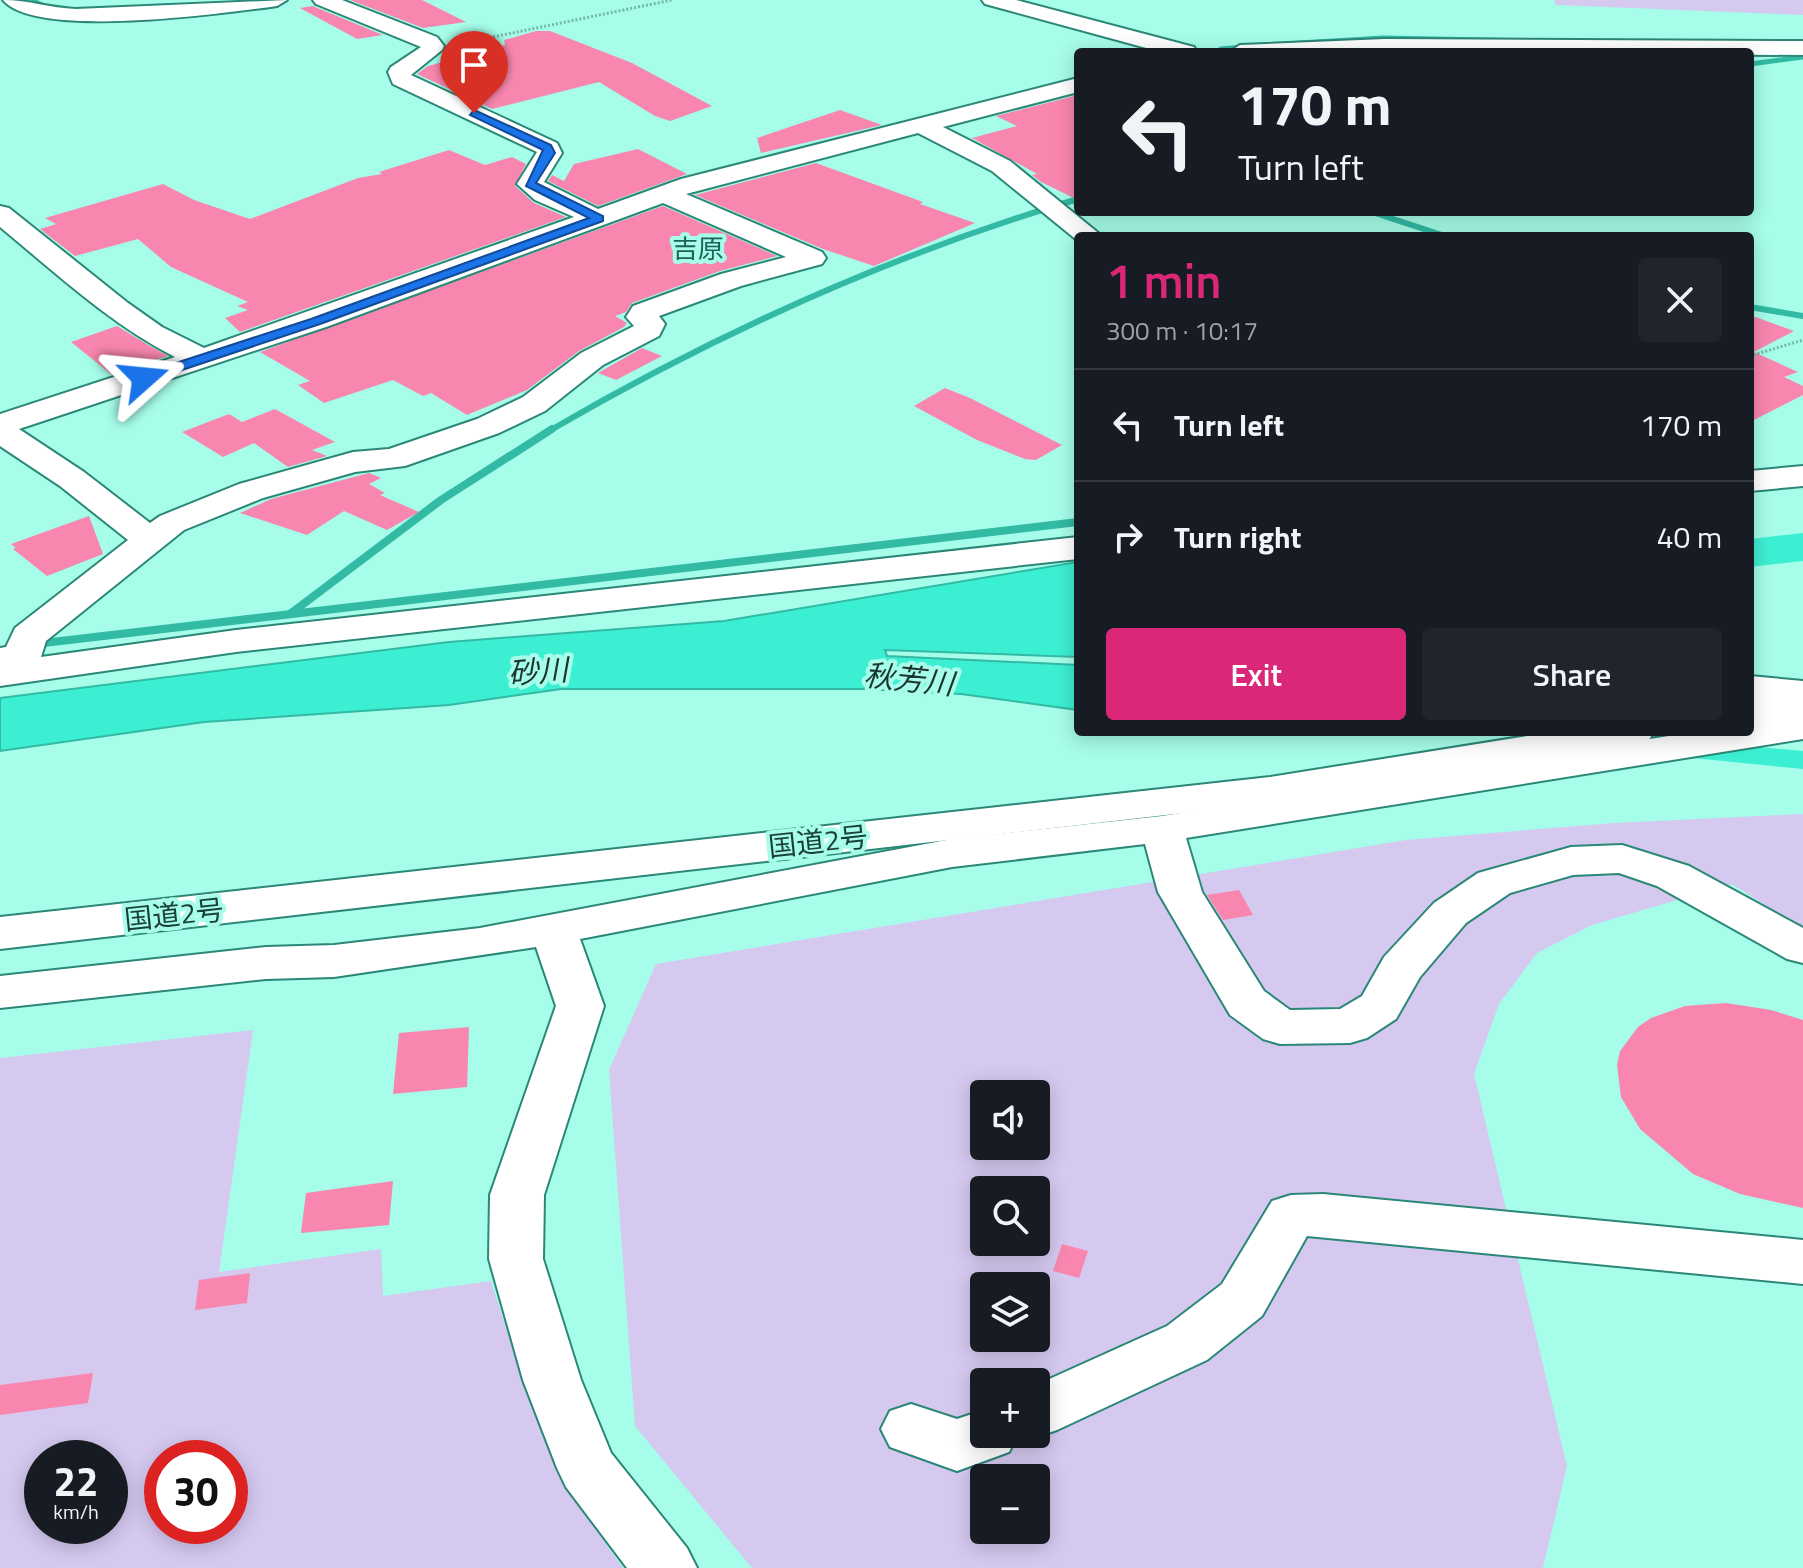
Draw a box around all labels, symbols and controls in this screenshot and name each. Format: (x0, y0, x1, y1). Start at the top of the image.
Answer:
pin (440, 31, 508, 113)
icon: arrive (452, 43, 496, 87)
text: 170 m (1238, 62, 1391, 147)
icon: left (1106, 80, 1210, 184)
text: Turn left (1238, 139, 1364, 194)
district label: 吉原 (672, 229, 724, 268)
text: 1 min (1106, 244, 1221, 317)
button: close (1638, 258, 1722, 342)
text: 300 m · 10:17 (1106, 311, 1258, 350)
position arrow (102, 336, 186, 420)
text: Turn left (1174, 402, 1284, 448)
text: 170 m (1640, 402, 1722, 448)
icon: left (1106, 403, 1150, 447)
text: Turn right (1174, 514, 1302, 560)
text: 40 m (1657, 514, 1722, 560)
icon: right (1106, 515, 1150, 559)
button: Exit (1106, 628, 1406, 720)
button: Share (1422, 628, 1722, 720)
water label: 砂川 (506, 646, 573, 696)
water label: 秋芳川 (862, 651, 959, 707)
street label: 国道2号 (766, 814, 870, 868)
street label: 国道2号 (122, 887, 226, 941)
map controls (970, 1080, 1050, 1544)
button: sound (970, 1080, 1050, 1160)
button: search (970, 1176, 1050, 1256)
button: layers (970, 1272, 1050, 1352)
button: + (970, 1368, 1050, 1448)
speed limit sign: 30 (144, 1440, 248, 1544)
text: 22 (54, 1451, 98, 1512)
button: − (970, 1464, 1050, 1544)
text: km/h (53, 1496, 99, 1527)

